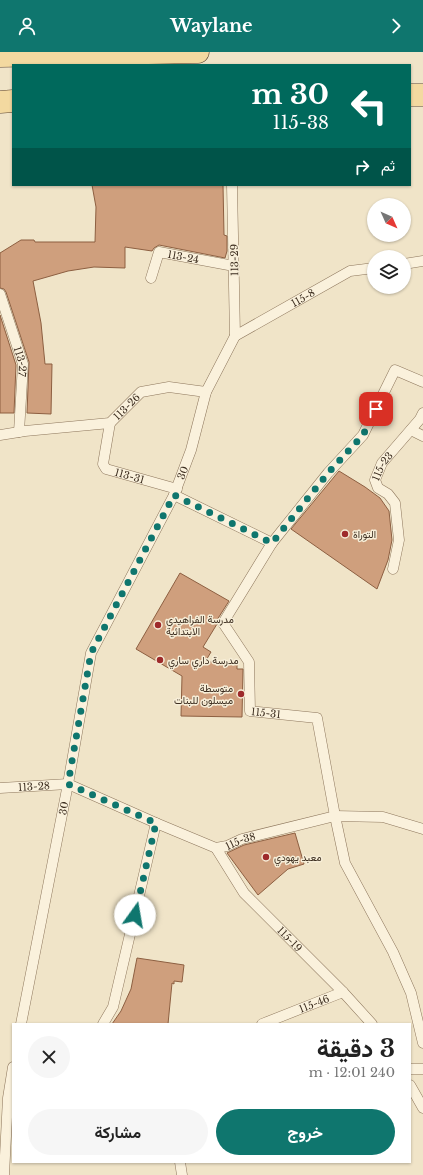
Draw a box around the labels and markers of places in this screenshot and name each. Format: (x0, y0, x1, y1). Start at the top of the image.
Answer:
pin (359, 392, 393, 426)
place label: التوراة (353, 528, 376, 541)
marker: التوراة (340, 529, 350, 539)
place label: مدرسة الفراهيدي الابتدائية (166, 613, 234, 638)
marker: مدرسة الفراهيدي الابتدائية (153, 620, 163, 630)
place label: مدرسة داري ساري (168, 654, 239, 669)
marker: مدرسة داري ساري (155, 655, 165, 665)
place label: متوسطة ميسلون للبنات (174, 682, 233, 707)
marker: متوسطة ميسلون للبنات (236, 689, 246, 699)
place label: معبد يهودي (274, 851, 322, 866)
marker: معبد يهودي (261, 852, 271, 862)

